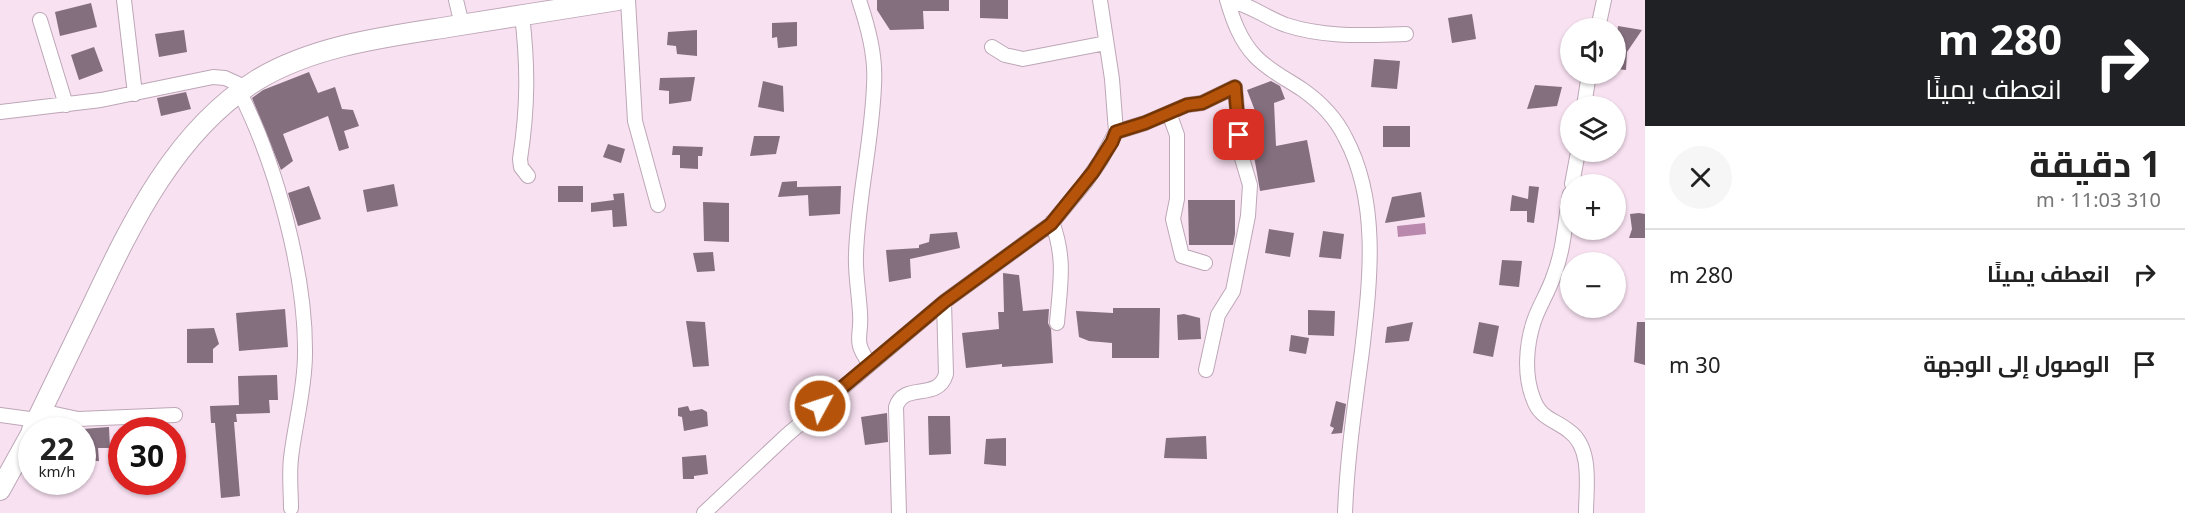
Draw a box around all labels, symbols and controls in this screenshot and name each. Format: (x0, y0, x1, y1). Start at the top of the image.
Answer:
text: 280 m (1938, 10, 2062, 67)
map controls (1560, 18, 1626, 318)
button: sound (1560, 18, 1626, 84)
icon: right (2083, 24, 2161, 102)
text: انعطف يمينًا (1925, 70, 2062, 107)
button: layers (1560, 96, 1626, 162)
pin (1213, 109, 1264, 160)
icon: arrive (1222, 118, 1255, 151)
text: 1 دقيقة (2029, 139, 2161, 188)
button: close (1669, 146, 1732, 209)
button: + (1560, 174, 1626, 240)
text: 310 m · 11:03 (2036, 186, 2161, 213)
button: − (1560, 252, 1626, 318)
text: انعطف يمينًا (1987, 258, 2110, 288)
icon: right (2128, 258, 2161, 291)
text: 280 m (1669, 259, 1733, 289)
text: الوصول إلى الوجهة (1923, 348, 2110, 378)
icon: arrive (2128, 348, 2161, 381)
text: 30 m (1669, 349, 1720, 379)
position arrow (788, 374, 852, 438)
speed limit sign: 30 (108, 417, 186, 495)
text: 22 (40, 428, 74, 469)
text: km/h (39, 461, 75, 481)

